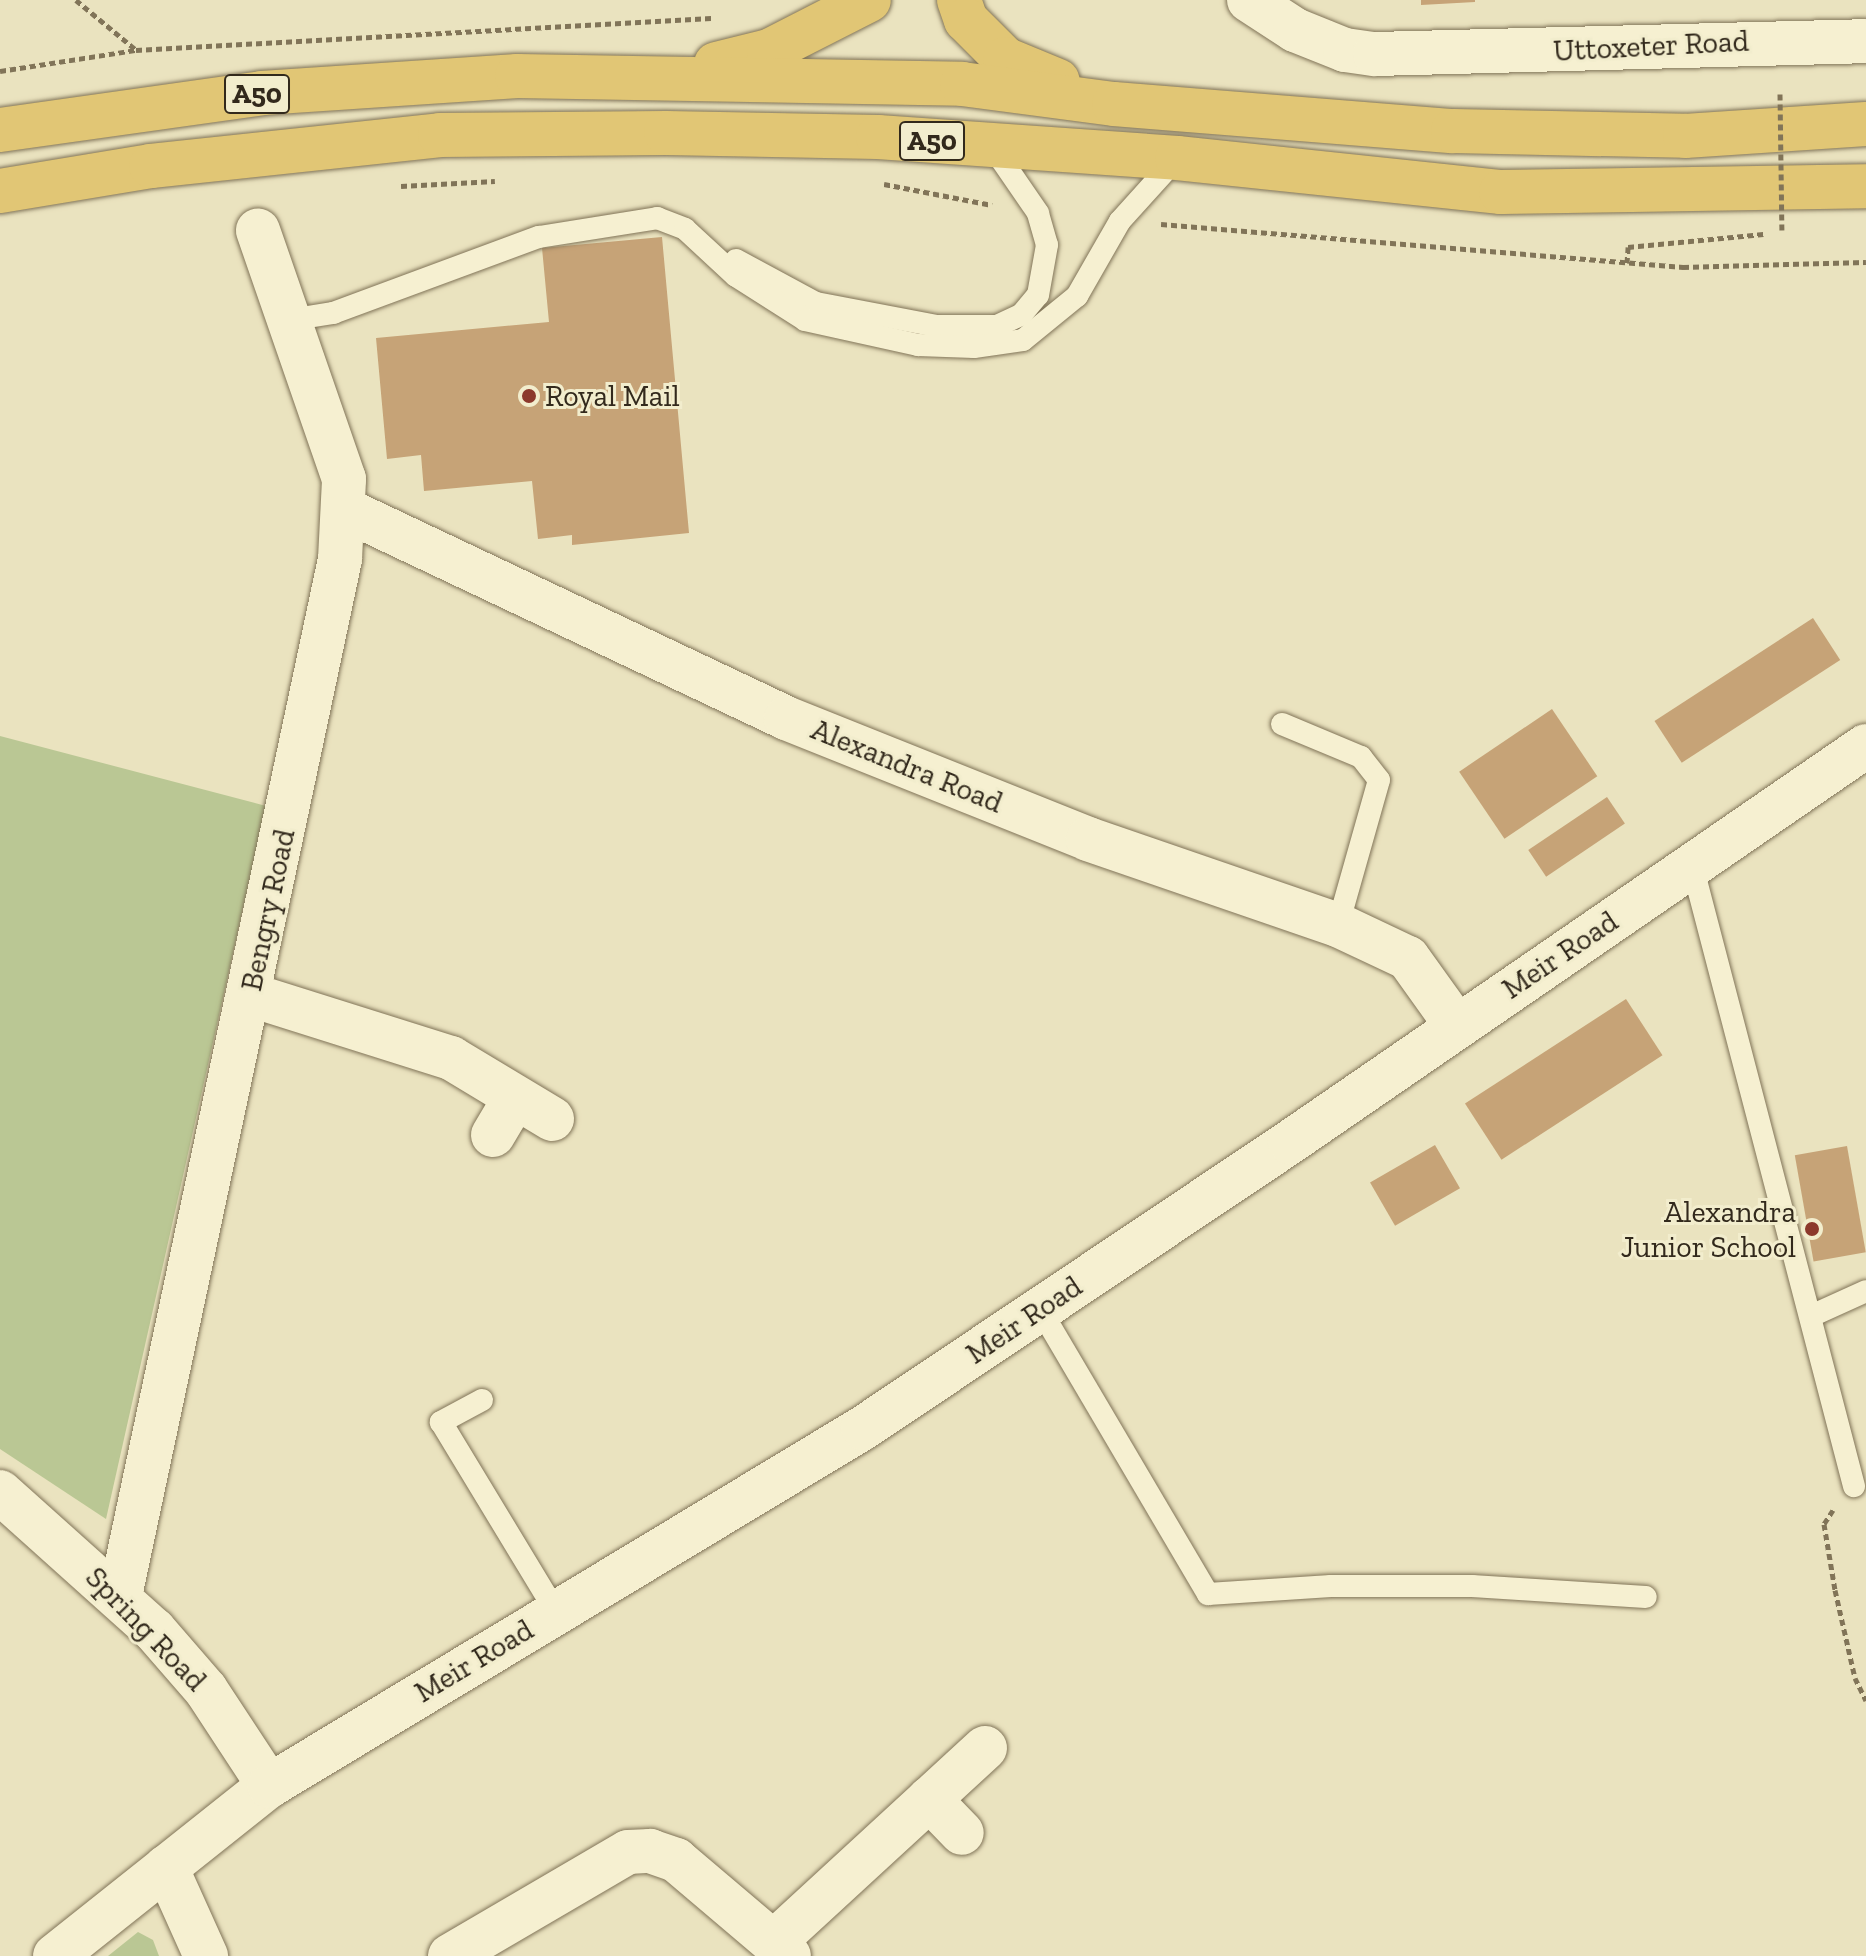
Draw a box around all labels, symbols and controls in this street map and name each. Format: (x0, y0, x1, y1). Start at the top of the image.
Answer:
street label: Uttoxeter Road (1552, 23, 1750, 69)
road number: A50 (223, 70, 291, 118)
road number: A50 (898, 117, 966, 165)
place label: Royal Mail (545, 378, 680, 414)
marker: Royal Mail (520, 387, 538, 405)
street label: Alexandra Road (806, 711, 1008, 821)
street label: Bengry Road (233, 826, 303, 994)
street label: Meir Road (1495, 903, 1625, 1007)
place label: Alexandra Junior School (1620, 1194, 1796, 1264)
marker: Alexandra Junior School (1803, 1220, 1821, 1238)
street label: Meir Road (959, 1268, 1089, 1372)
street label: Spring Road (78, 1560, 214, 1698)
street label: Meir Road (408, 1612, 540, 1710)

